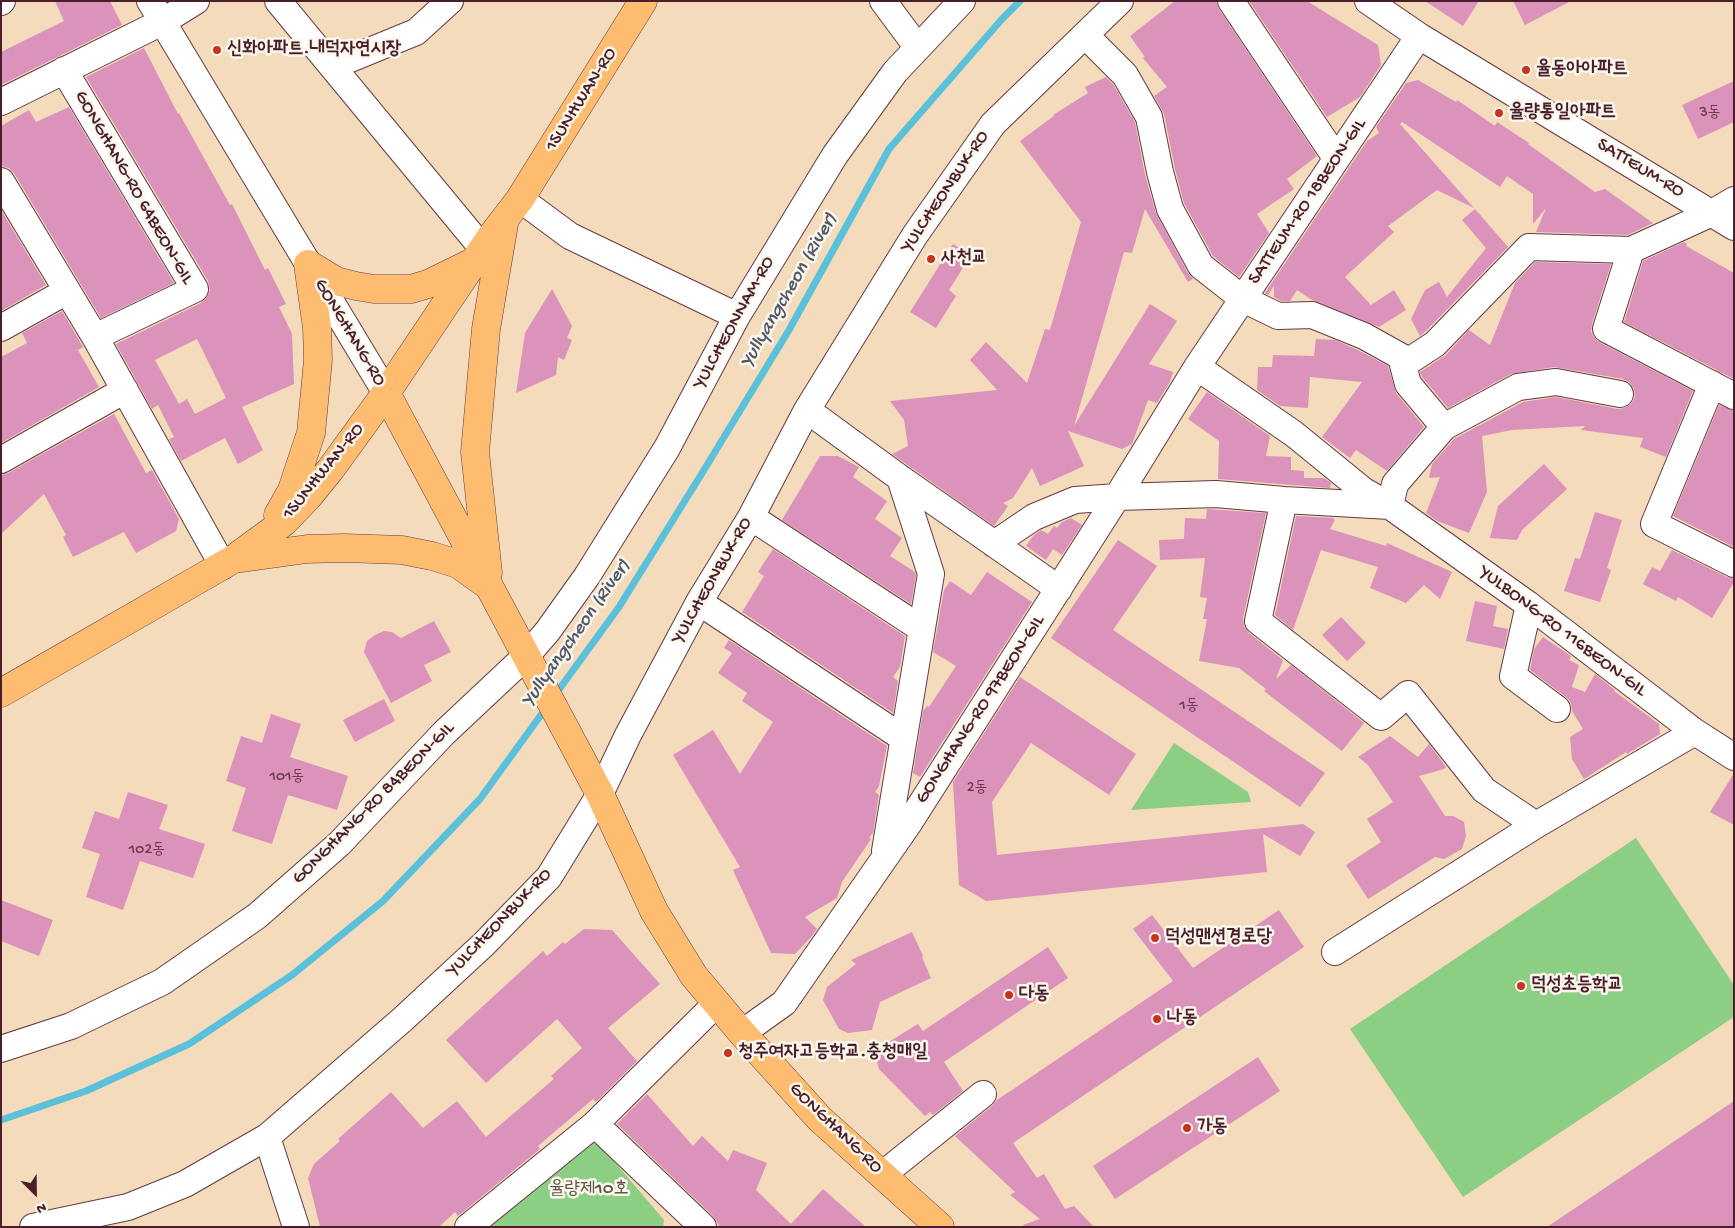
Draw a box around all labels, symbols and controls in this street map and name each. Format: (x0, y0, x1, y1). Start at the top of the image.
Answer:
place label: 신화아파트.내덕자연시장 (227, 39, 401, 61)
marker: 신화아파트.내덕자연시장 (211, 44, 223, 56)
street label: 1SUNHWAN-RO (541, 44, 623, 156)
place label: 율동아아파트 (1536, 59, 1628, 81)
marker: 율동아아파트 (1520, 64, 1532, 76)
street label: GONGHANG-RO 64BEON-GIL (68, 87, 198, 289)
place label: 율량통일아파트 (1509, 102, 1616, 124)
house number: 3동 (1699, 104, 1721, 124)
marker: 율량통일아파트 (1493, 107, 1505, 119)
street label: SATTEUM-RO 18BEON-GIL (1244, 115, 1372, 289)
street label: YULCHEONBUK-RO (897, 127, 995, 257)
street label: SATTEUM-RO (1592, 134, 1688, 204)
water label: Yullyangcheon (River) (736, 210, 844, 372)
place label: 사천교 (941, 248, 987, 270)
street label: YULCHEONNAM-RO (689, 253, 781, 393)
marker: 사천교 (925, 253, 937, 265)
street label: GONGHANG-RO (308, 275, 390, 391)
street label: 1SUNHWAN-RO (278, 419, 370, 525)
street label: YULCHEONBUK-RO (668, 514, 758, 648)
water label: Yullyangcheon (River) (517, 556, 637, 712)
street label: YULBONG-RO 116BEON-GIL (1474, 562, 1650, 702)
street label: GONGHANG-RO 97BEON-GIL (911, 611, 1051, 809)
house number: 1동 (1179, 697, 1199, 717)
street label: GONGHANG-RO 84BEON-GIL (288, 718, 460, 890)
house number: 101동 (270, 768, 304, 788)
house number: 2동 (967, 779, 987, 799)
house number: 102동 (129, 841, 165, 861)
street label: YULCHEONBUK-RO (442, 864, 558, 982)
place label: 덕성맨션경로당 (1165, 927, 1272, 949)
marker: 덕성맨션경로당 (1149, 932, 1161, 944)
place label: 덕성초등학교 (1531, 975, 1623, 997)
marker: 덕성초등학교 (1515, 980, 1527, 992)
place label: 다동 (1019, 984, 1050, 1006)
marker: 다동 (1003, 989, 1015, 1001)
place label: 나동 (1167, 1008, 1198, 1030)
marker: 나동 (1151, 1013, 1163, 1025)
place label: 청주여자고등학교.충청매일 (738, 1042, 927, 1064)
marker: 청주여자고등학교.충청매일 (722, 1047, 734, 1059)
street label: GONGHANG-RO (783, 1079, 887, 1179)
place label: 가동 (1197, 1117, 1228, 1139)
marker: 가동 (1181, 1122, 1193, 1134)
north arrow (10, 1168, 60, 1218)
park label: 율량제10호 (549, 1179, 629, 1201)
text: N (34, 1198, 49, 1217)

